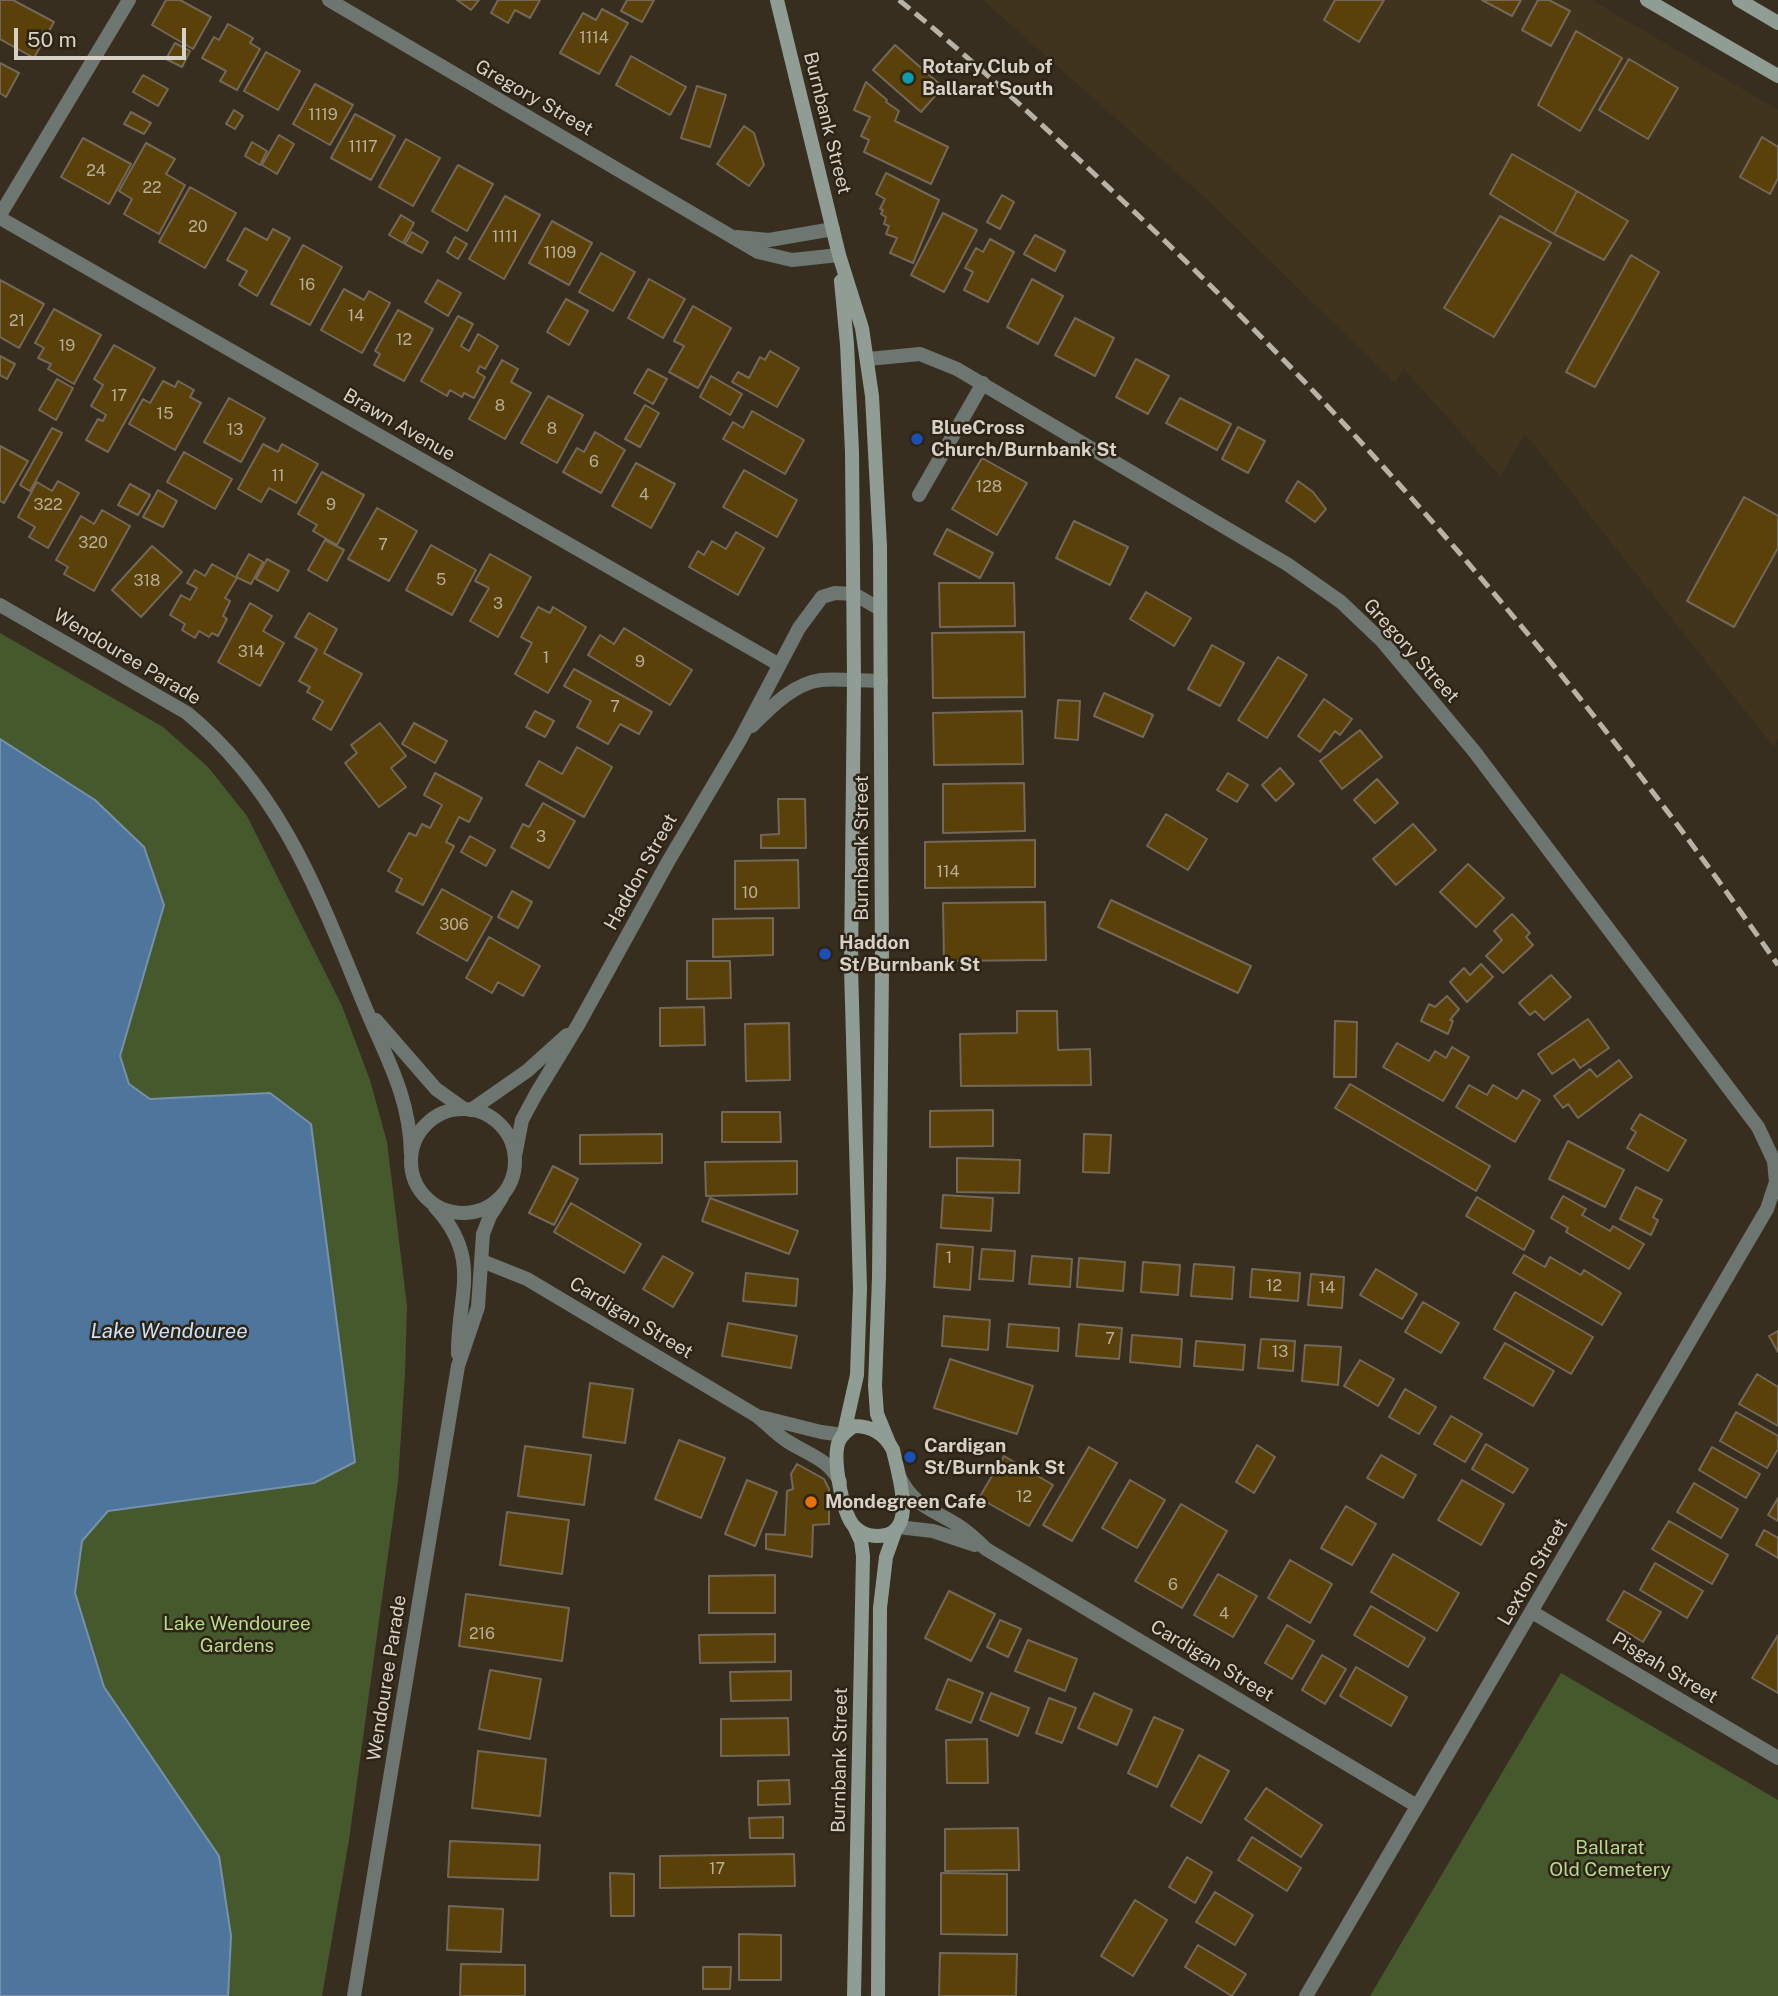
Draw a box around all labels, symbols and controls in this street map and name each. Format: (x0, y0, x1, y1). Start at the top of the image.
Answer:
scale bar (18, 14, 189, 58)
text: 50 m (27, 27, 77, 52)
house number: 1114 (579, 28, 609, 48)
street label: Burnbank Street (798, 50, 856, 196)
street label: Gregory Street (471, 55, 597, 141)
place label: Rotary Club of Ballarat South (922, 56, 1053, 100)
marker: Rotary Club of Ballarat South (900, 70, 916, 86)
house number: 1119 (308, 105, 338, 125)
house number: 1117 (348, 137, 378, 157)
house number: 24 (86, 161, 106, 181)
house number: 22 (142, 178, 162, 198)
house number: 20 (188, 217, 208, 237)
house number: 1111 (492, 227, 518, 247)
house number: 1109 (544, 243, 576, 263)
house number: 16 (299, 275, 315, 295)
house number: 14 (348, 306, 364, 326)
house number: 21 (9, 311, 25, 331)
house number: 12 (396, 330, 412, 350)
house number: 19 (59, 336, 75, 356)
street label: Brawn Avenue (339, 384, 459, 466)
house number: 17 (111, 386, 127, 406)
house number: 8 (495, 396, 505, 416)
house number: 15 (157, 404, 173, 424)
place label: BlueCross Church/Burnbank St (931, 417, 1117, 461)
house number: 8 (547, 419, 557, 439)
house number: 13 (227, 420, 243, 440)
marker: BlueCross Church/Burnbank St (909, 431, 925, 447)
house number: 6 (589, 452, 599, 472)
house number: 11 (271, 466, 285, 486)
house number: 128 (976, 477, 1002, 497)
house number: 4 (639, 485, 649, 505)
house number: 322 (33, 495, 63, 515)
house number: 9 (326, 495, 336, 515)
house number: 320 (78, 533, 108, 553)
house number: 7 (378, 535, 388, 555)
house number: 5 (436, 570, 446, 590)
house number: 318 (134, 571, 160, 591)
house number: 3 (493, 594, 503, 614)
street label: Gregory Street (1358, 594, 1464, 708)
street label: Wendouree Parade (49, 604, 205, 710)
house number: 314 (238, 642, 264, 662)
house number: 1 (543, 648, 549, 668)
house number: 9 (635, 652, 645, 672)
house number: 7 (610, 697, 620, 717)
street label: Burnbank Street (851, 775, 873, 921)
street label: Haddon Street (600, 810, 682, 934)
house number: 3 (536, 827, 546, 847)
house number: 114 (936, 862, 960, 882)
house number: 10 (742, 883, 758, 903)
house number: 306 (439, 915, 469, 935)
place label: Haddon St/Burnbank St (839, 932, 980, 976)
marker: Haddon St/Burnbank St (817, 946, 833, 962)
house number: 1 (946, 1248, 952, 1268)
street label: Cardigan Street (565, 1272, 697, 1364)
house number: 12 (1266, 1276, 1282, 1296)
house number: 14 (1319, 1278, 1335, 1298)
water label: Lake Wendouree (90, 1319, 248, 1345)
house number: 7 (1105, 1329, 1115, 1349)
house number: 13 (1272, 1342, 1288, 1362)
place label: Cardigan St/Burnbank St (924, 1435, 1065, 1479)
marker: Cardigan St/Burnbank St (902, 1449, 918, 1465)
house number: 12 (1016, 1487, 1032, 1507)
place label: Mondegreen Cafe (825, 1491, 986, 1513)
marker: Mondegreen Cafe (803, 1494, 819, 1510)
street label: Lexton Street (1493, 1514, 1573, 1630)
house number: 6 (1168, 1575, 1178, 1595)
street label: Wendouree Parade (363, 1593, 411, 1763)
house number: 4 (1219, 1604, 1229, 1624)
park label: Lake Wendouree Gardens (163, 1613, 311, 1657)
street label: Cardigan Street (1146, 1615, 1278, 1707)
house number: 216 (469, 1624, 495, 1644)
street label: Pisgah Street (1608, 1627, 1722, 1709)
street label: Burnbank Street (827, 1687, 853, 1833)
park label: Ballarat Old Cemetery (1549, 1837, 1671, 1881)
house number: 17 (709, 1859, 725, 1879)

